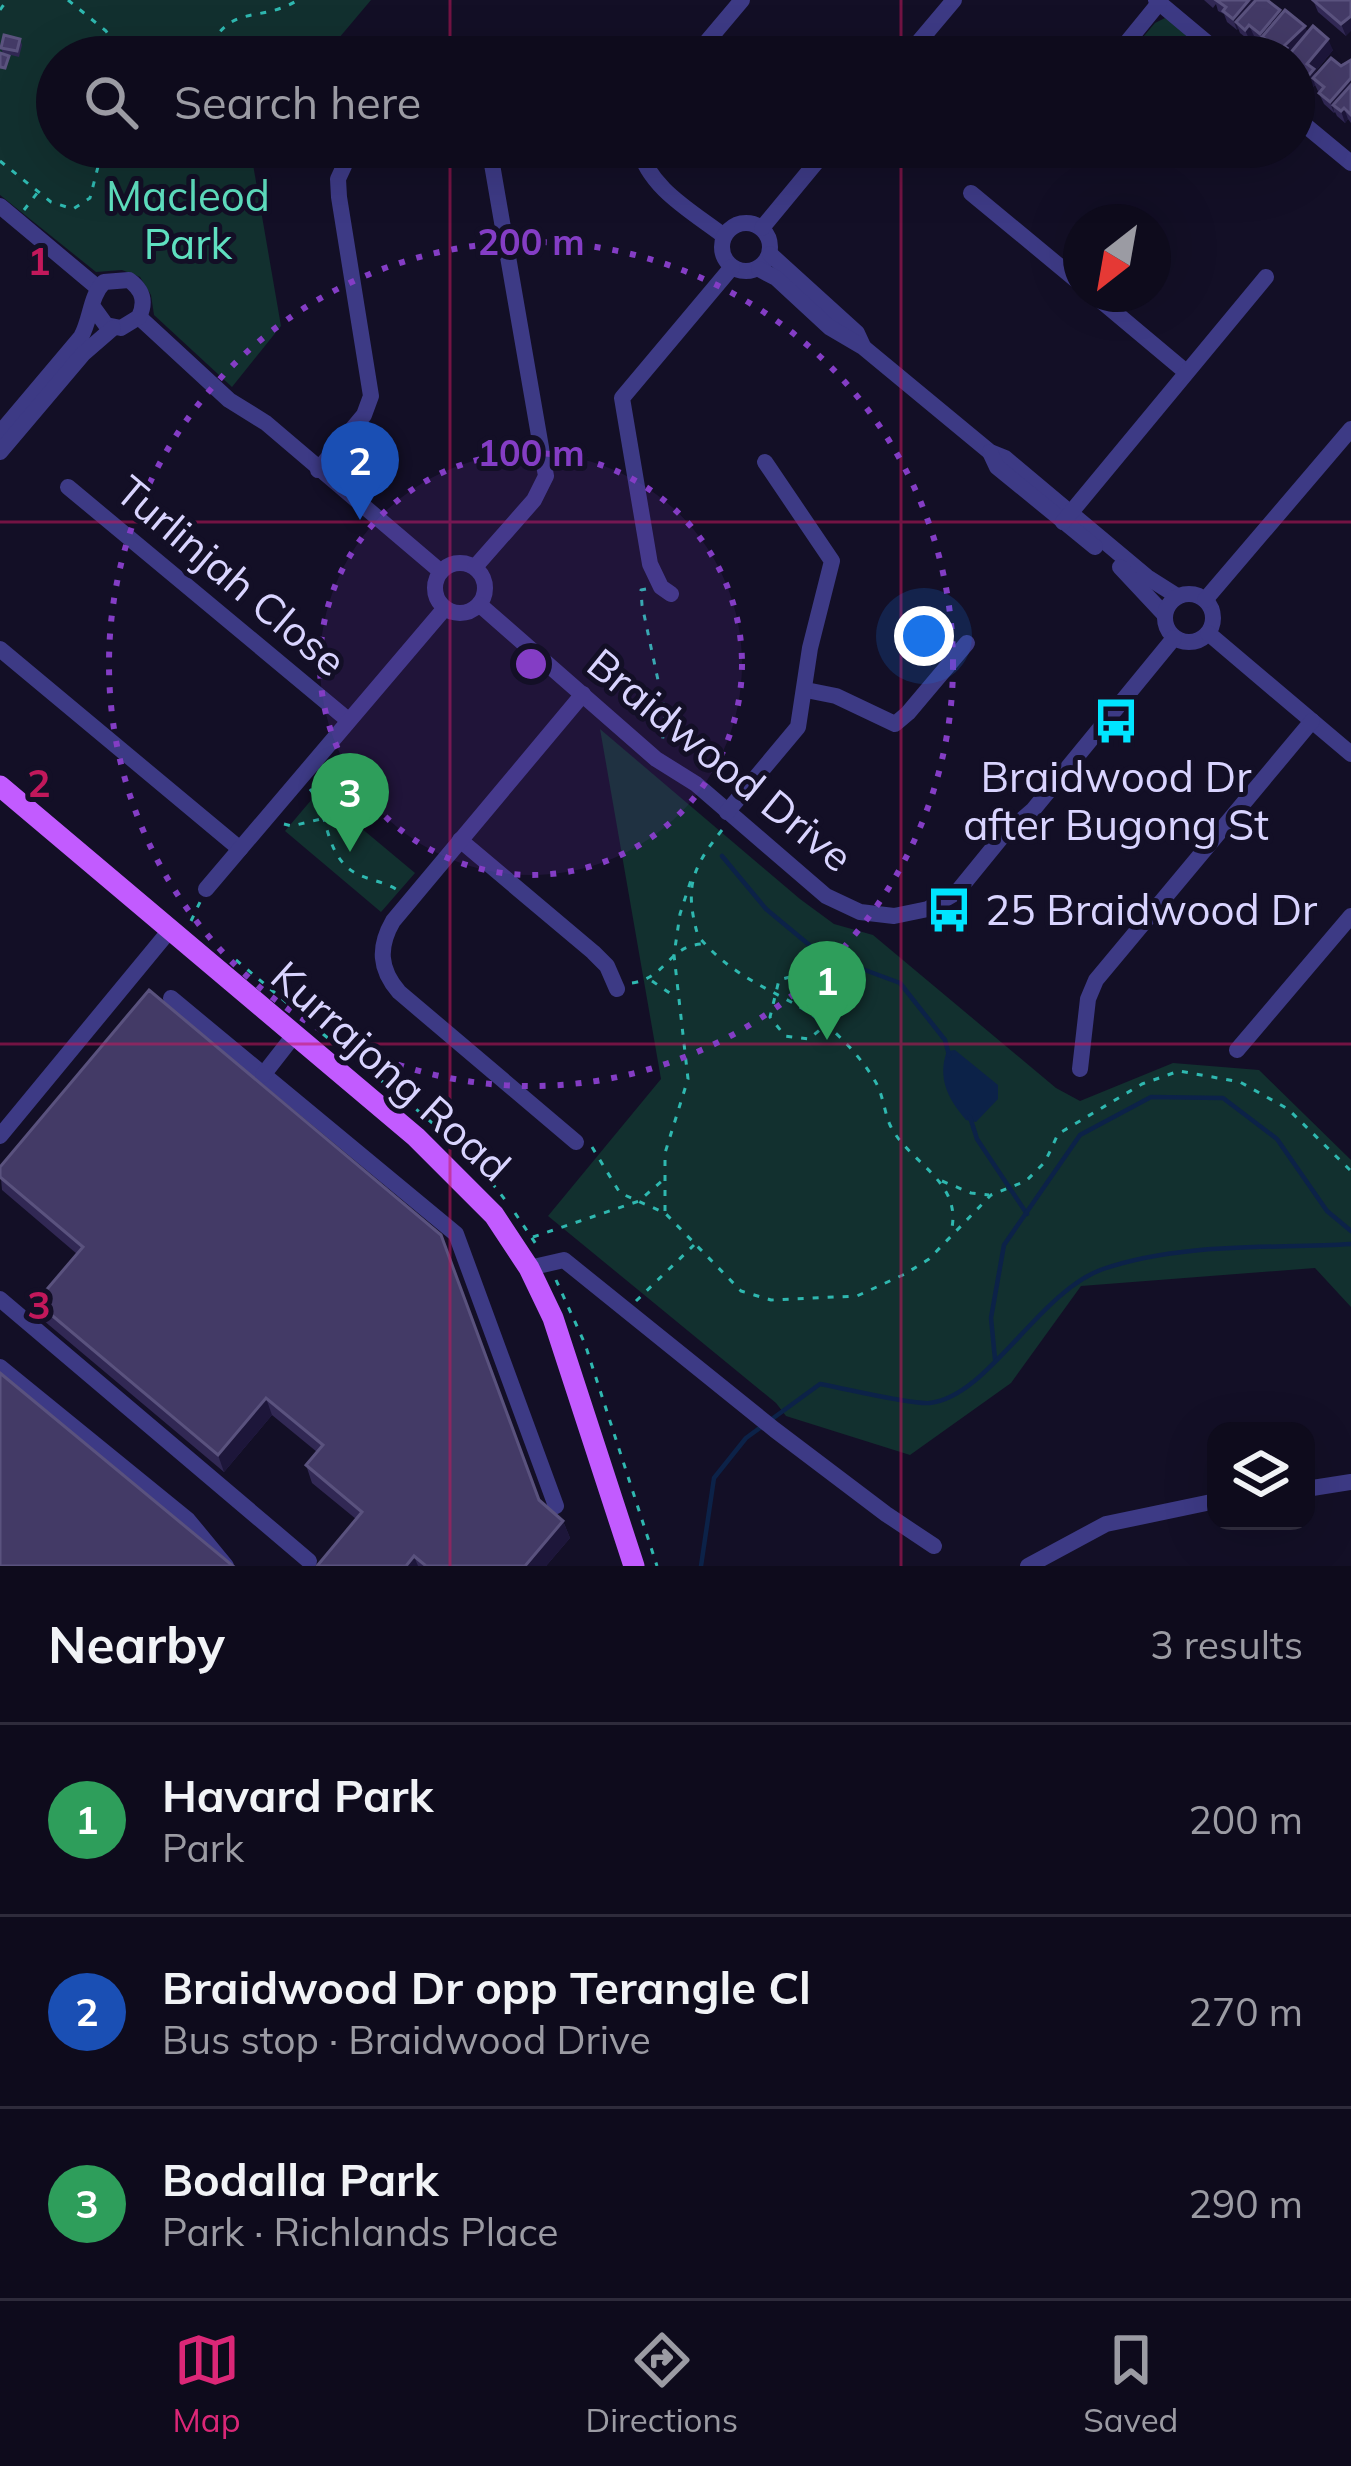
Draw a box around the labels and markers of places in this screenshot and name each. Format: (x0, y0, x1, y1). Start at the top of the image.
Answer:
pin: 2 (321, 421, 399, 520)
centre of rings (510, 643, 552, 685)
bus stop icon: Braidwood Dr after Bugong St (1091, 696, 1141, 746)
place label: Braidwood Dr after Bugong St (963, 750, 1269, 851)
pin: 3 (311, 753, 389, 852)
place label: 25 Braidwood Dr (985, 883, 1318, 936)
bus stop icon: 25 Braidwood Dr (924, 885, 974, 935)
pin: 1 (788, 941, 866, 1040)

